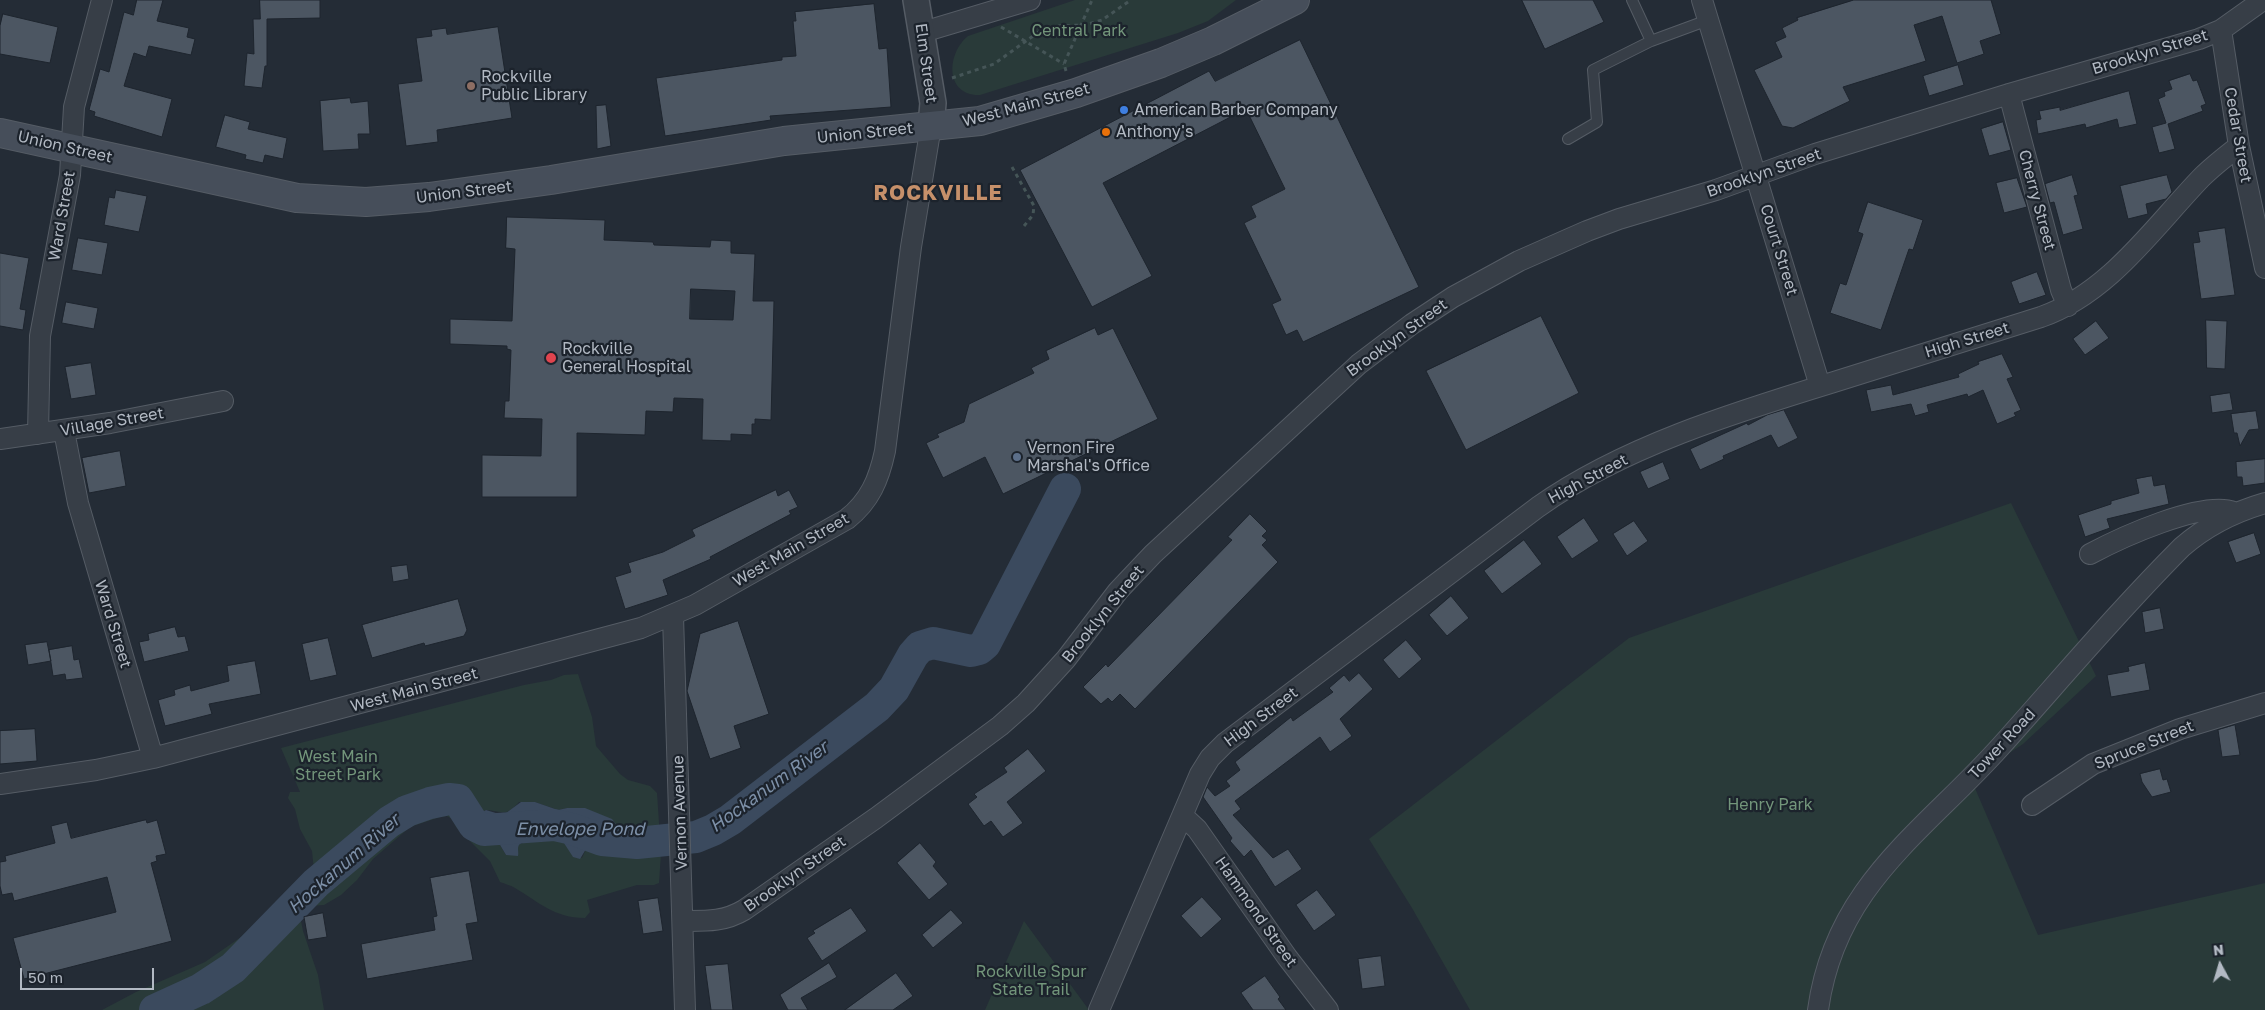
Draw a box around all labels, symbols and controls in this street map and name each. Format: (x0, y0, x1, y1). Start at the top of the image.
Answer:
park label: Central Park (1031, 21, 1127, 41)
street label: Elm Street (911, 22, 941, 104)
street label: Brooklyn Street (2090, 25, 2210, 79)
place label: Rockville Public Library (481, 67, 587, 105)
street label: West Main Street (960, 79, 1092, 131)
marker: Rockville Public Library (465, 80, 477, 92)
street label: Cedar Street (2220, 86, 2256, 184)
place label: American Barber Company (1134, 100, 1338, 120)
marker: American Barber Company (1118, 104, 1130, 116)
street label: Union Street (816, 118, 914, 148)
place label: Anthony's (1116, 122, 1193, 142)
marker: Anthony's (1100, 126, 1112, 138)
street label: Union Street (16, 127, 114, 167)
street label: Brooklyn Street (1704, 144, 1824, 202)
street label: Cherry Street (2014, 148, 2060, 252)
street label: Ward Street (45, 170, 79, 262)
street label: Union Street (415, 177, 513, 207)
district label: ROCKVILLE (872, 180, 1004, 206)
street label: Court Street (1756, 202, 1802, 298)
street label: Brooklyn Street (1343, 295, 1451, 381)
street label: High Street (1922, 318, 2012, 362)
place label: Rockville General Hospital (562, 339, 691, 377)
marker: Rockville General Hospital (544, 351, 558, 365)
street label: Village Street (59, 403, 165, 441)
place label: Vernon Fire Marshal's Office (1027, 438, 1150, 476)
street label: High Street (1545, 450, 1631, 508)
marker: Vernon Fire Marshal's Office (1011, 451, 1023, 463)
street label: West Main Street (729, 509, 853, 591)
street label: Brooklyn Street (1058, 561, 1148, 667)
street label: Ward Street (91, 578, 135, 670)
street label: West Main Street (348, 664, 480, 716)
street label: High Street (1220, 683, 1302, 751)
street label: Tower Road (1964, 705, 2040, 783)
street label: Spruce Street (2092, 716, 2196, 774)
water label: Hockanum River (706, 737, 832, 837)
park label: West Main Street Park (295, 747, 381, 785)
street label: Vernon Avenue (668, 755, 692, 871)
park label: Henry Park (1727, 795, 1813, 815)
water label: Hockanum River (284, 810, 404, 918)
water label: Envelope Pond (516, 818, 644, 840)
street label: Brooklyn Street (740, 832, 850, 916)
street label: Hammond Street (1211, 853, 1301, 971)
north arrow (2195, 940, 2245, 990)
text: N (2212, 941, 2225, 959)
scale bar (22, 958, 156, 990)
park label: Rockville Spur State Trail (976, 962, 1086, 1000)
text: 50 m (28, 968, 63, 986)

